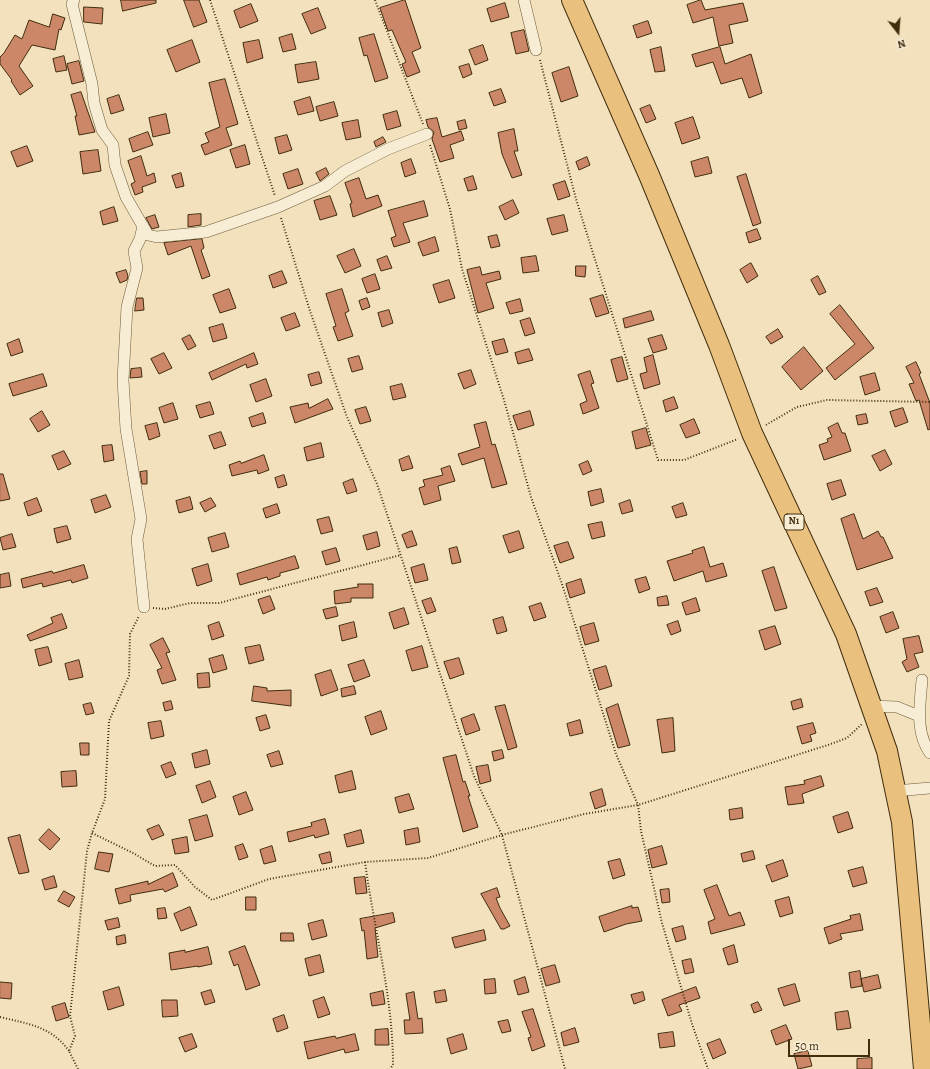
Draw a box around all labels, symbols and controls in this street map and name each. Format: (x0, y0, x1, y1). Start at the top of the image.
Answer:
north arrow (878, 12, 918, 52)
text: N (896, 36, 908, 52)
road number: N1 (784, 514, 804, 530)
scale bar (790, 1031, 872, 1057)
text: 50 m (795, 1038, 819, 1054)

